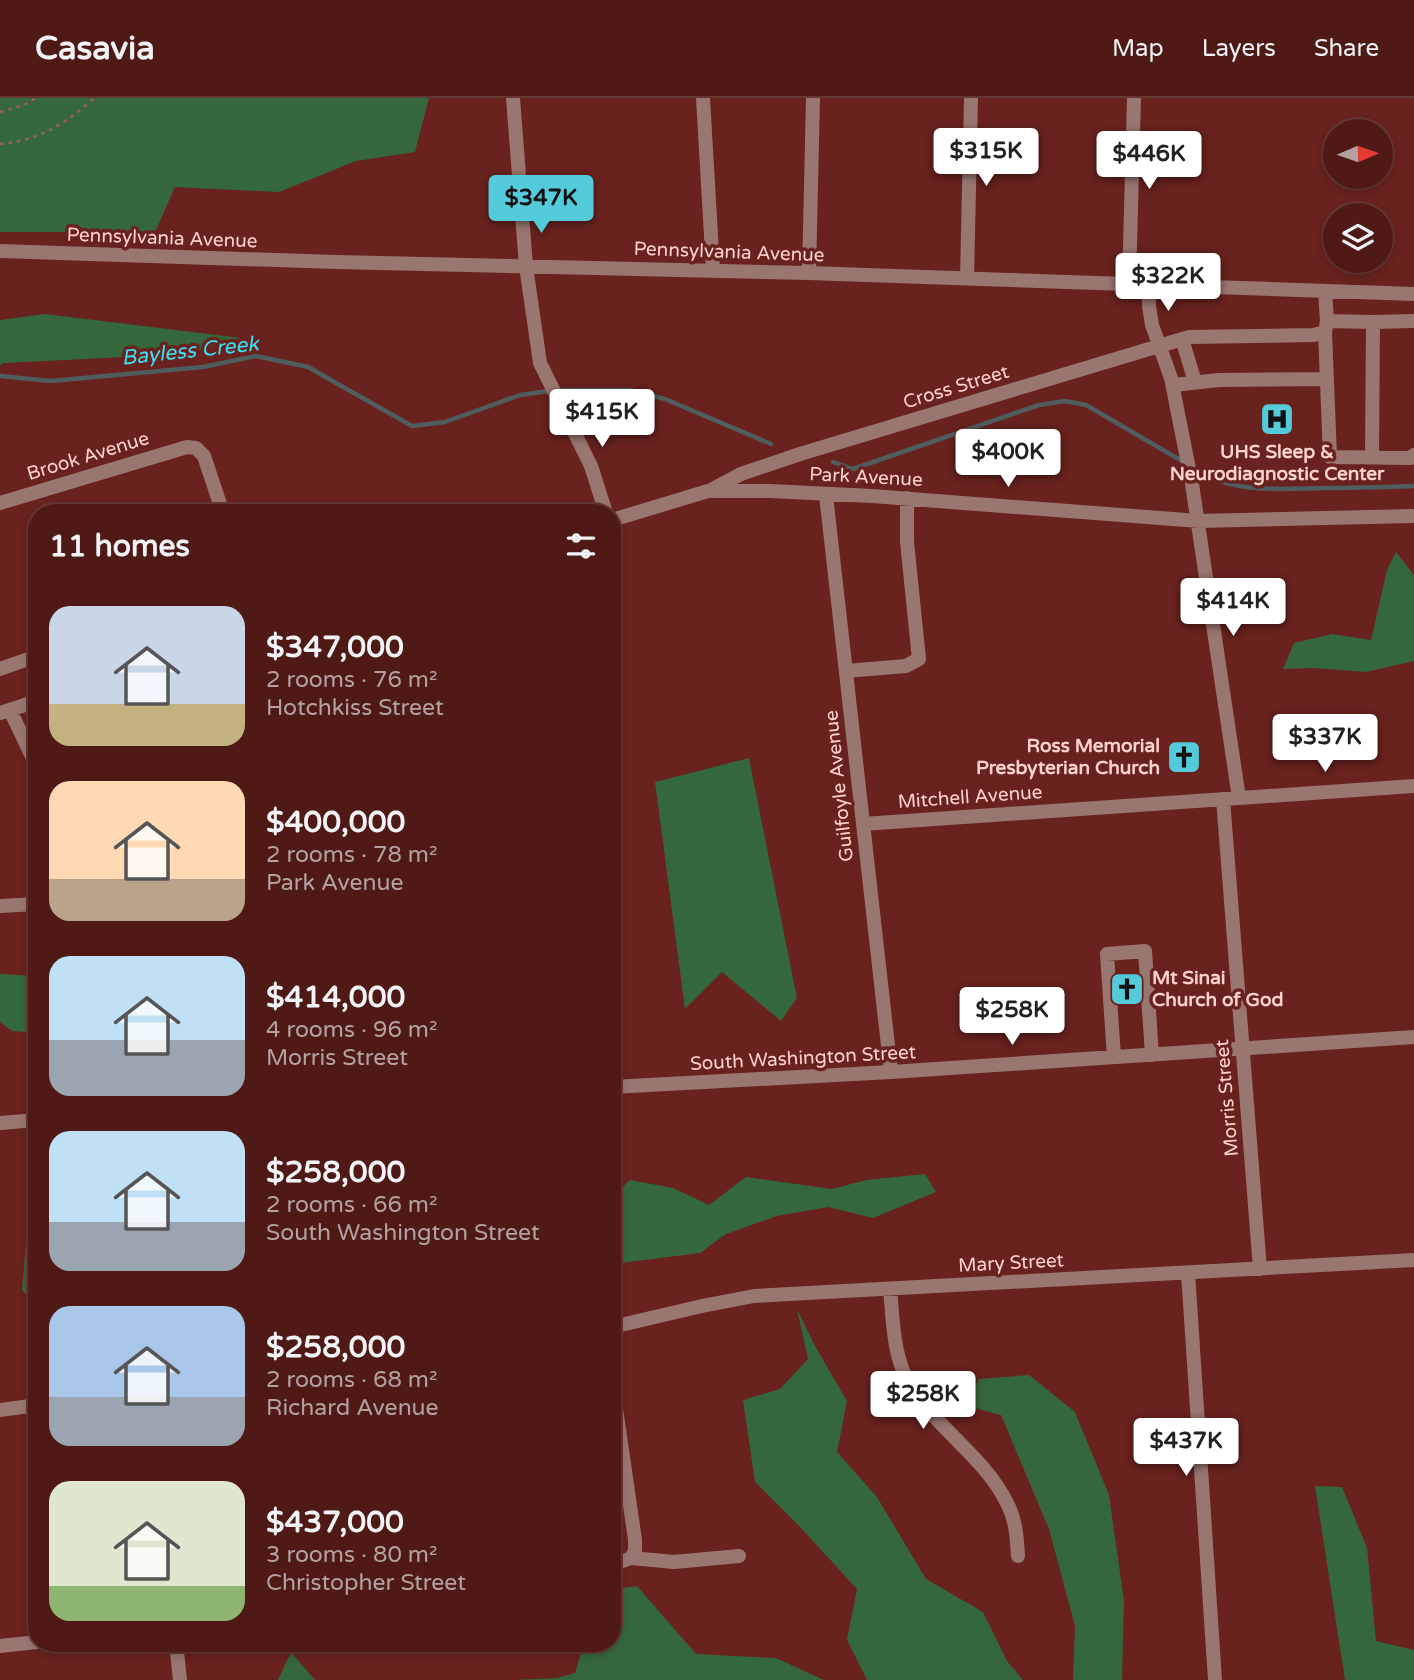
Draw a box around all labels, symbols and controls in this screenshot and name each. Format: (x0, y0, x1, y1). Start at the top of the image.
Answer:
text: Casavia (35, 29, 155, 68)
text: Map (1112, 34, 1164, 63)
text: Layers (1202, 34, 1276, 63)
text: Share (1314, 34, 1379, 63)
north arrow (1323, 119, 1393, 189)
map controls (1323, 119, 1393, 273)
pin: $315K (937, 129, 1035, 188)
pin: $446K (1100, 132, 1198, 191)
text: $315K (950, 137, 1022, 165)
text: $446K (1113, 140, 1185, 168)
pin: $347K (492, 176, 590, 235)
text: $347K (505, 184, 577, 212)
button: layers (1323, 203, 1393, 273)
street label: Pennsylvania Avenue (66, 224, 258, 252)
street label: Pennsylvania Avenue (633, 238, 825, 266)
pin: $322K (1119, 254, 1217, 313)
text: $322K (1132, 262, 1204, 290)
water label: Bayless Creek (120, 331, 261, 371)
street label: Cross Street (901, 361, 1011, 413)
pin: $415K (553, 390, 651, 449)
text: $415K (566, 398, 638, 426)
hospital icon: UHS Sleep & Neurodiagnostic Center (1258, 400, 1296, 438)
street label: Brook Avenue (24, 427, 152, 485)
pin: $400K (959, 430, 1057, 489)
text: $400K (972, 438, 1044, 466)
place label: UHS Sleep & Neurodiagnostic Center (1170, 441, 1385, 486)
street label: Park Avenue (809, 463, 923, 491)
icon: filters (562, 527, 600, 565)
text: 11 homes (49, 528, 190, 565)
pin: $414K (1184, 578, 1282, 638)
text: $414K (1197, 587, 1269, 615)
text: $347,000 (266, 629, 404, 666)
icon: home (105, 634, 189, 718)
text: 2 rooms · 76 m² (266, 666, 437, 694)
text: Hotchkiss Street (266, 694, 444, 722)
street label: Guilfoyle Avenue (820, 709, 858, 863)
pin: $337K (1276, 714, 1374, 774)
text: $337K (1289, 723, 1361, 751)
place label: Ross Memorial Presbyterian Church (976, 735, 1160, 780)
church icon: Ross Memorial Presbyterian Church (1165, 738, 1203, 776)
street label: Mitchell Avenue (897, 781, 1043, 813)
text: $400,000 (266, 804, 405, 841)
icon: home (105, 809, 189, 893)
text: 2 rooms · 78 m² (266, 841, 437, 869)
text: Park Avenue (266, 869, 403, 897)
place label: Mt Sinai Church of God (1152, 967, 1283, 1011)
church icon: Mt Sinai Church of God (1108, 970, 1146, 1008)
text: $414,000 (266, 979, 405, 1016)
icon: home (105, 984, 189, 1068)
pin: $258K (963, 988, 1061, 1047)
text: $258K (976, 996, 1048, 1024)
text: 4 rooms · 96 m² (266, 1016, 437, 1044)
street label: Morris Street (1211, 1039, 1243, 1157)
street label: South Washington Street (689, 1041, 917, 1075)
text: Morris Street (266, 1044, 408, 1072)
text: $258,000 (266, 1154, 405, 1191)
icon: home (105, 1159, 189, 1243)
text: 2 rooms · 66 m² (266, 1191, 437, 1219)
text: South Washington Street (266, 1219, 540, 1247)
street label: Mary Street (958, 1249, 1064, 1277)
text: $258,000 (266, 1329, 405, 1366)
icon: home (105, 1334, 189, 1418)
text: 2 rooms · 68 m² (266, 1366, 437, 1394)
pin: $258K (874, 1372, 972, 1431)
text: $258K (887, 1380, 959, 1408)
text: Richard Avenue (266, 1394, 439, 1422)
pin: $437K (1137, 1418, 1235, 1478)
text: $437K (1150, 1427, 1222, 1455)
text: $437,000 (266, 1504, 404, 1541)
icon: home (105, 1509, 189, 1593)
text: 3 rooms · 80 m² (266, 1541, 437, 1569)
text: Christopher Street (266, 1569, 466, 1597)

